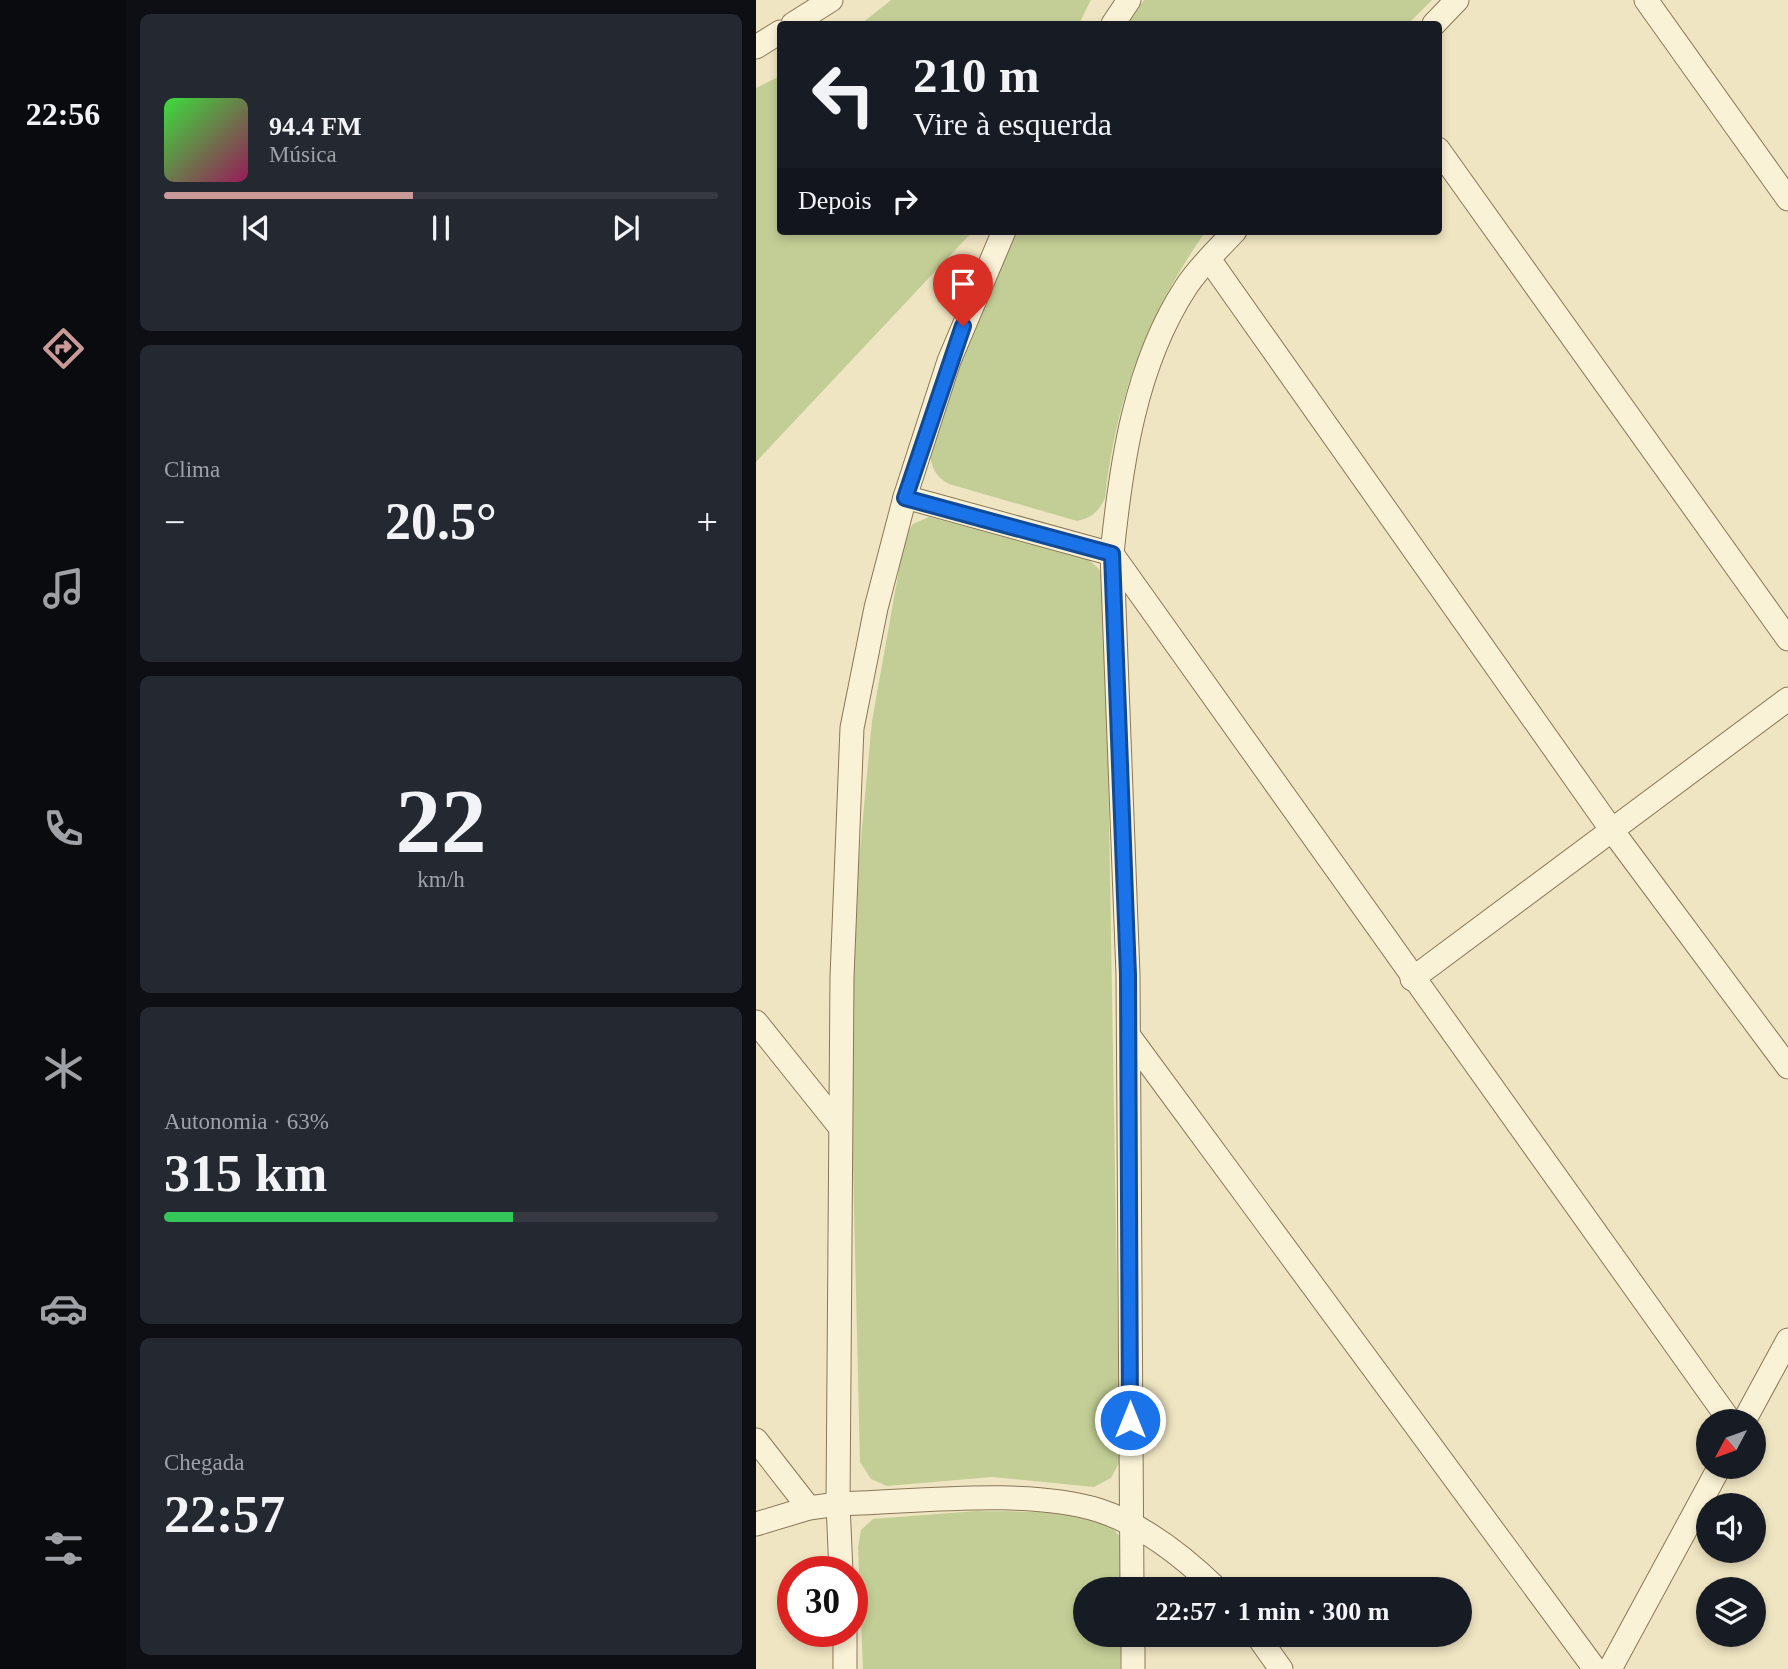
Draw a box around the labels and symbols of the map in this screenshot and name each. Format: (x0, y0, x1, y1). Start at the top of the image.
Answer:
pin (933, 254, 993, 326)
position arrow (1093, 1383, 1167, 1457)
north arrow (1696, 1409, 1766, 1479)
speed limit sign: 30 (777, 1556, 868, 1647)

